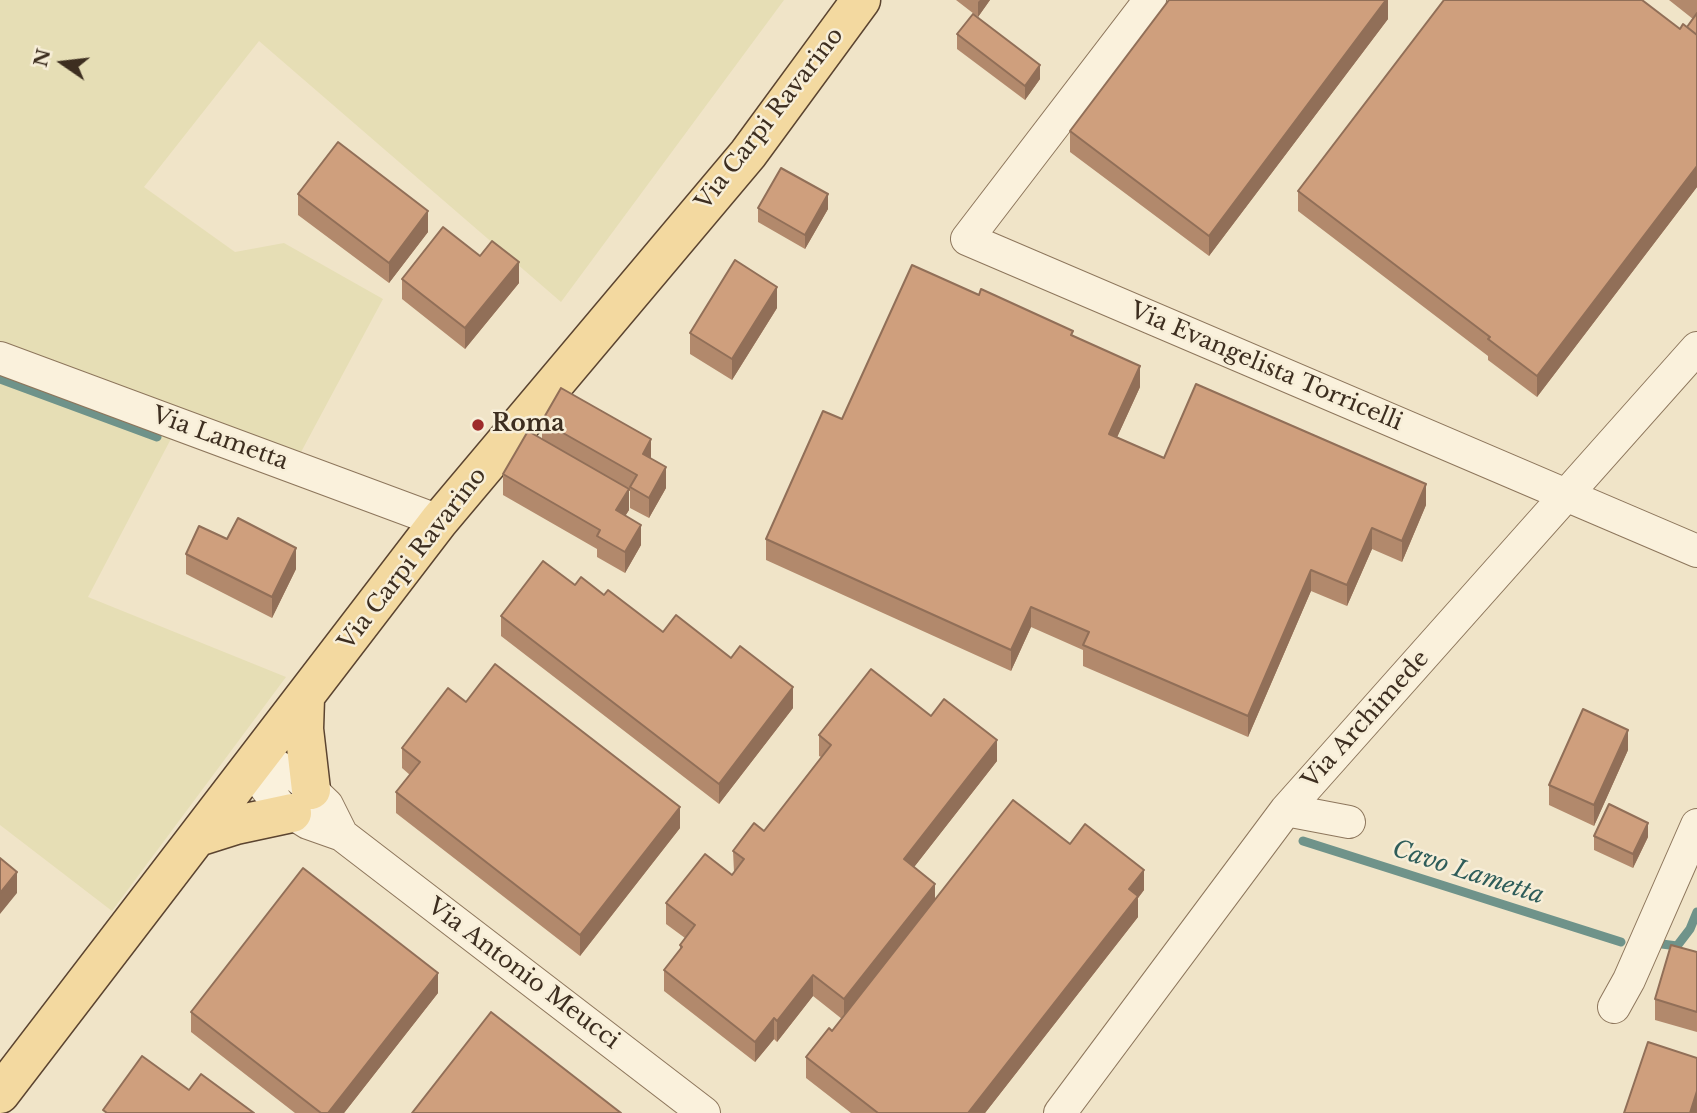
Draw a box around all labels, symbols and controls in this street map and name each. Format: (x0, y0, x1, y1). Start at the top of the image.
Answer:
street label: Via Carpi Ravarino (690, 22, 850, 216)
north arrow (28, 28, 98, 98)
text: N (29, 46, 55, 69)
street label: Via Evangelista Torricelli (1126, 297, 1406, 437)
street label: Via Lametta (148, 402, 292, 476)
place label: Roma (492, 411, 564, 439)
marker: Roma (470, 417, 486, 433)
street label: Via Carpi Ravarino (333, 462, 493, 656)
street label: Via Archimede (1297, 645, 1435, 795)
water label: Cavo Lametta (1389, 835, 1547, 911)
street label: Via Antonio Meucci (422, 893, 624, 1055)

